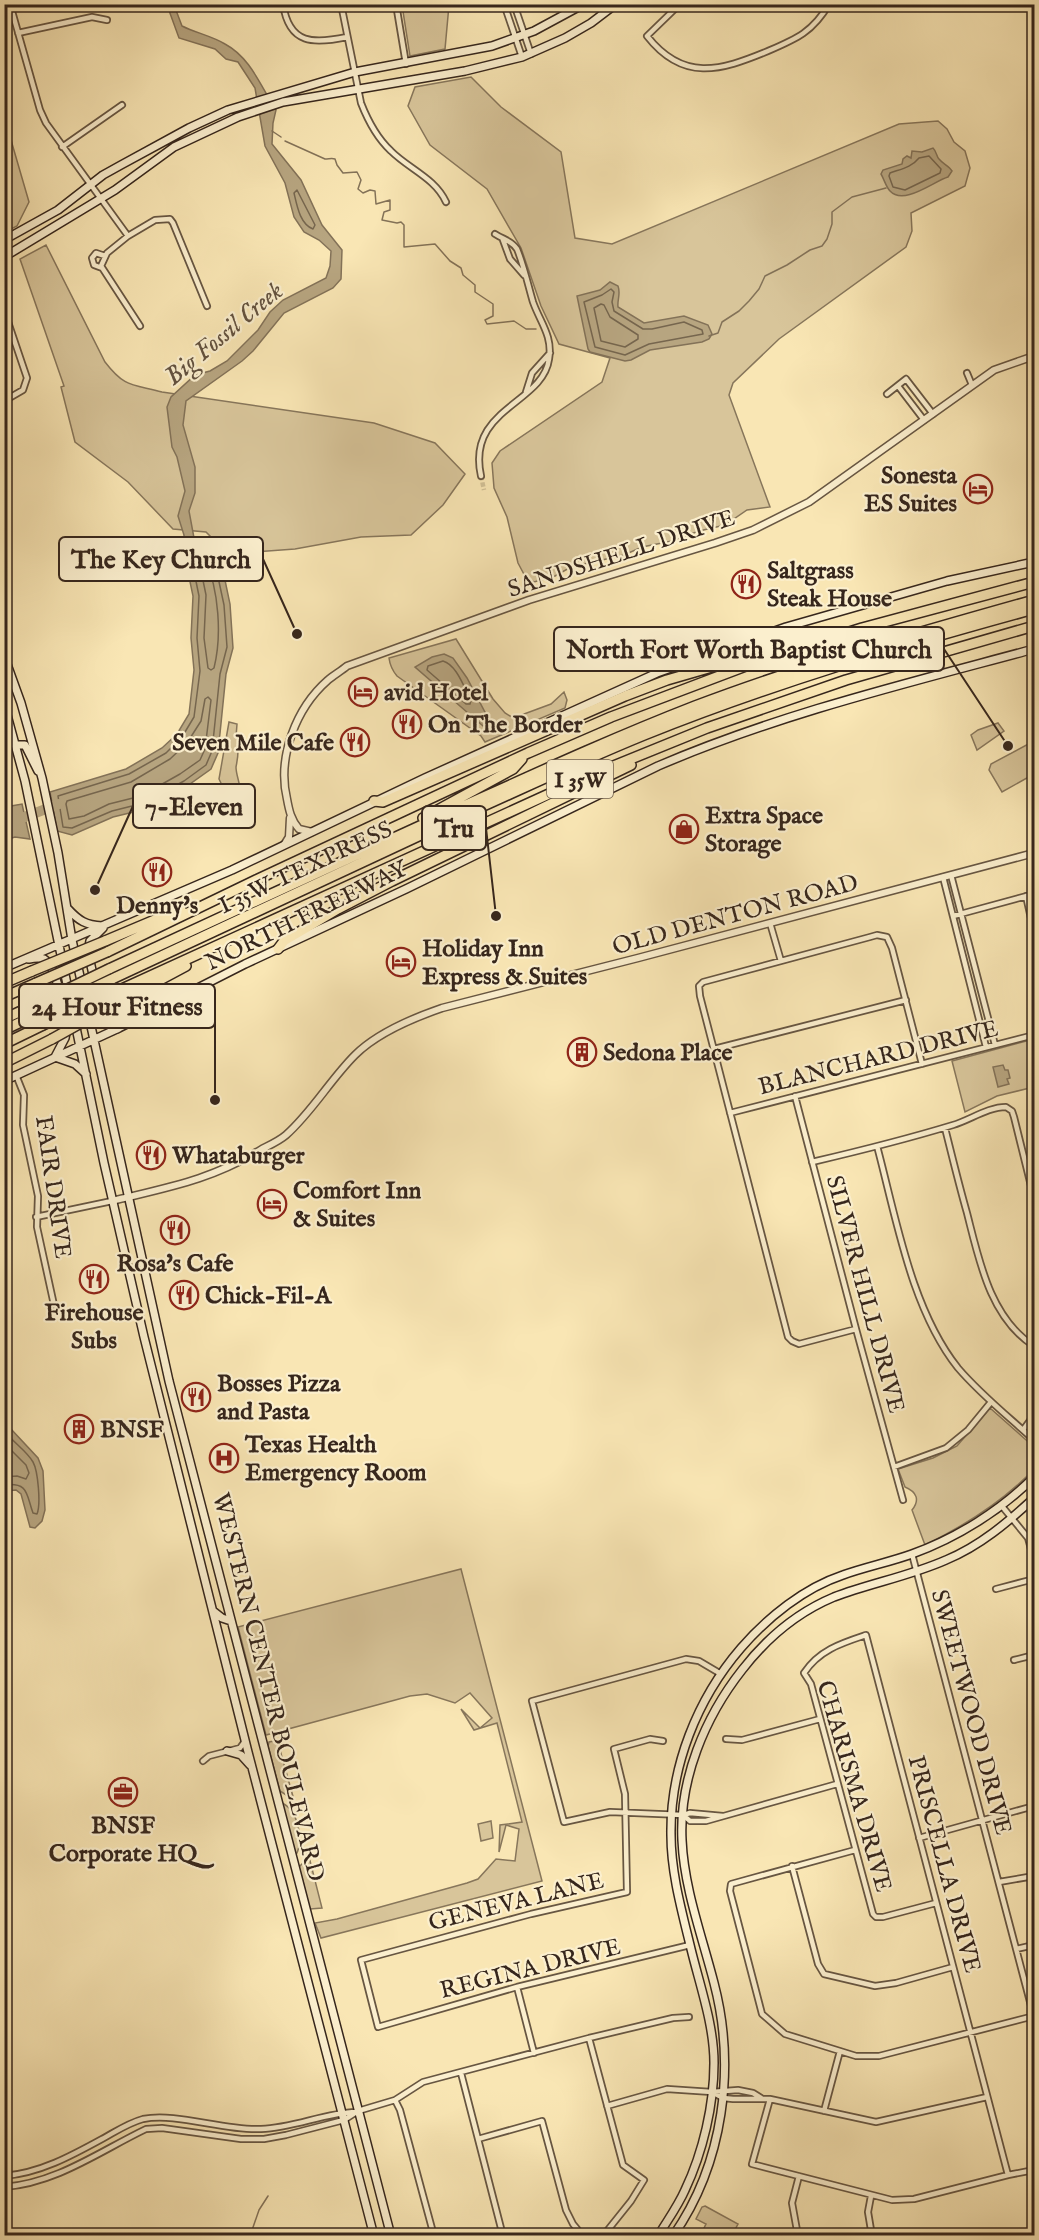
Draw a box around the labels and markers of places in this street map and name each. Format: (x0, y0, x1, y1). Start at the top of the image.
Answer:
place label: Sonesta ES Suites (864, 461, 958, 520)
hotel icon: Sonesta ES Suites (962, 473, 994, 505)
callout: The Key Church (59, 537, 263, 581)
place label: Saltgrass Steak House (767, 556, 892, 615)
restaurant icon: Saltgrass Steak House (730, 568, 762, 600)
callout: North Fort Worth Baptist Church (554, 627, 944, 671)
hotel icon: avid Hotel (347, 676, 379, 708)
place label: avid Hotel (384, 678, 489, 709)
restaurant icon: On The Border (391, 708, 423, 740)
place label: On The Border (428, 710, 583, 741)
restaurant icon: Seven Mile Cafe (339, 726, 371, 758)
place label: Seven Mile Cafe (172, 728, 334, 759)
callout: 7-Eleven (133, 784, 255, 828)
place label: Extra Space Storage (705, 801, 823, 860)
callout: Tru (422, 806, 486, 850)
shop icon: Extra Space Storage (668, 813, 700, 845)
restaurant icon: Denny's (141, 856, 173, 888)
place label: Denny's (116, 891, 199, 922)
place label: Holiday Inn Express & Suites (422, 934, 588, 993)
hotel icon: Holiday Inn Express & Suites (385, 946, 417, 978)
callout: 24 Hour Fitness (19, 984, 215, 1028)
building icon: Sedona Place (566, 1036, 598, 1068)
place label: Sedona Place (603, 1038, 733, 1069)
restaurant icon: Whataburger (135, 1139, 167, 1171)
place label: Whataburger (171, 1141, 305, 1172)
place label: Comfort Inn & Suites (293, 1176, 421, 1235)
hotel icon: Comfort Inn & Suites (256, 1188, 288, 1220)
restaurant icon: Rosa's Cafe (159, 1214, 191, 1246)
place label: Rosa's Cafe (116, 1249, 234, 1280)
restaurant icon: Firehouse Subs (78, 1263, 110, 1295)
restaurant icon: Chick-Fil-A (168, 1279, 200, 1311)
place label: Chick-Fil-A (205, 1281, 333, 1312)
place label: Firehouse Subs (45, 1298, 143, 1357)
place label: Bosses Pizza and Pasta (217, 1369, 341, 1428)
restaurant icon: Bosses Pizza and Pasta (180, 1381, 212, 1413)
building icon: BNSF (63, 1413, 95, 1445)
place label: BNSF (100, 1415, 165, 1446)
place label: Texas Health Emergency Room (244, 1430, 427, 1489)
hospital icon: Texas Health Emergency Room (208, 1442, 240, 1474)
office icon: BNSF Corporate HQ (107, 1776, 139, 1808)
place label: BNSF Corporate HQ (49, 1811, 215, 1870)

